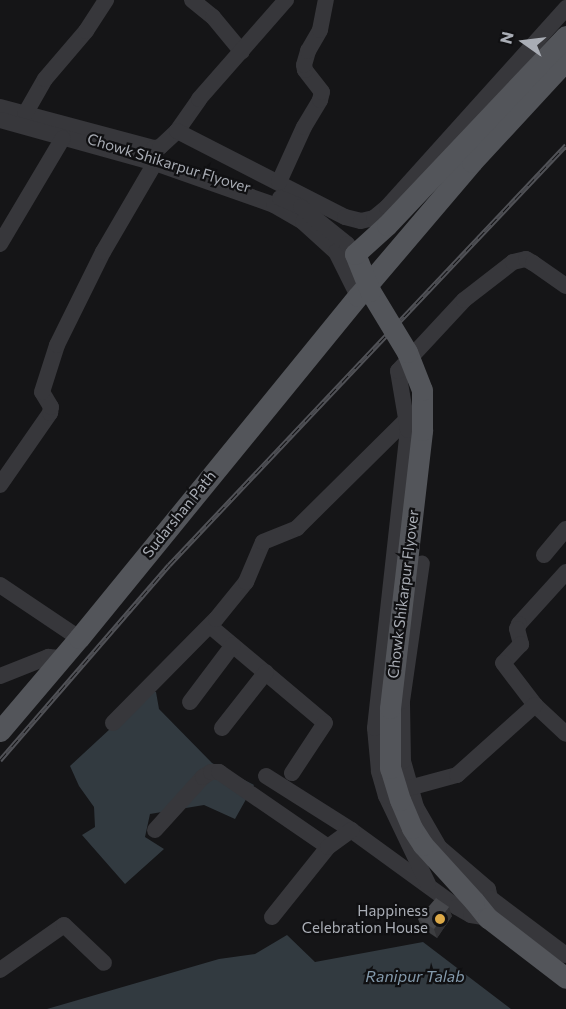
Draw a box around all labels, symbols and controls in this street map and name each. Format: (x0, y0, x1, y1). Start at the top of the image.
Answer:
north arrow (494, 12, 554, 72)
text: N (495, 29, 517, 46)
street label: Chowk Shikarpur Flyover (85, 130, 253, 196)
street label: Sudarshan Path (139, 467, 219, 561)
street label: Chowk Shikarpur Flyover (384, 509, 422, 679)
place label: Happiness Celebration House (302, 901, 428, 936)
marker: Happiness Celebration House (433, 912, 447, 926)
water label: Ranipur Talab (365, 966, 465, 986)

